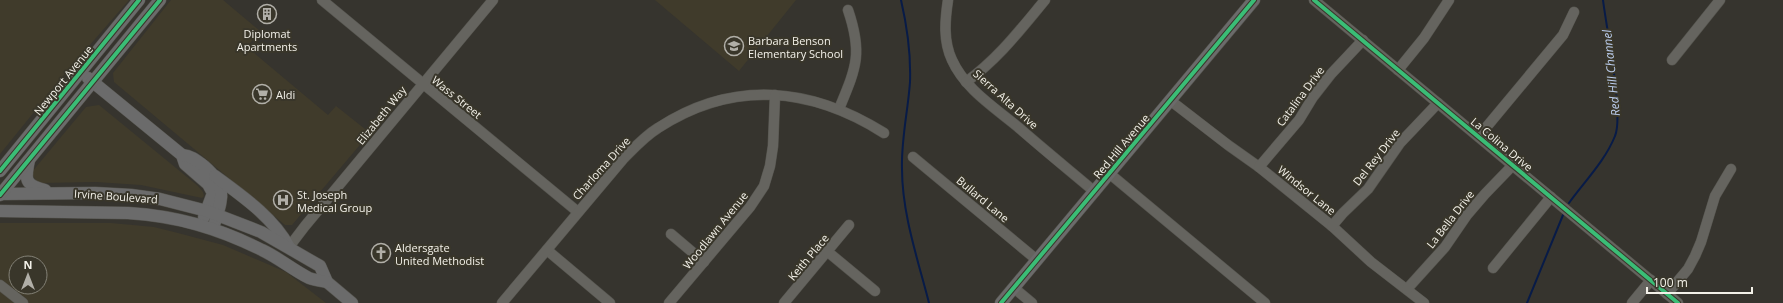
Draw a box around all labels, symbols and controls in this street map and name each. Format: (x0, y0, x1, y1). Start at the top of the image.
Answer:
building icon: Diplomat Apartments (256, 3, 278, 25)
place label: Diplomat Apartments (237, 26, 297, 54)
water label: Red Hill Channel (1598, 28, 1624, 117)
place label: Barbara Benson Elementary School (748, 33, 843, 61)
school or university icon: Barbara Benson Elementary School (723, 35, 745, 57)
street label: Newport Avenue (30, 42, 96, 118)
street label: Catalina Drive (1273, 63, 1327, 129)
street label: Sierra Alta Drive (970, 66, 1042, 132)
street label: Wass Street (429, 72, 485, 122)
street label: Elizabeth Way (353, 82, 410, 147)
supermarket icon: Aldi (251, 83, 273, 105)
place label: Aldi (276, 87, 295, 102)
street label: Red Hill Avenue (1089, 110, 1153, 182)
street label: La Colina Drive (1468, 114, 1536, 174)
street label: Del Rey Drive (1349, 126, 1403, 188)
street label: Charloma Drive (569, 133, 633, 203)
street label: Windsor Lane (1275, 162, 1339, 218)
street label: Bullard Lane (954, 173, 1012, 225)
street label: Irvine Boulevard (74, 186, 158, 206)
place label: St. Joseph Medical Group (297, 187, 372, 215)
street label: La Bella Drive (1423, 187, 1477, 251)
street label: Woodlawn Avenue (679, 188, 751, 272)
hospital icon: St. Joseph Medical Group (272, 189, 294, 211)
street label: Keith Place (784, 231, 832, 283)
place label: Aldersgate United Methodist (395, 240, 484, 268)
church icon: Aldersgate United Methodist (370, 242, 392, 264)
north arrow (8, 255, 48, 295)
text: N (24, 257, 32, 272)
scale bar (1647, 269, 1752, 295)
text: 100 m (1653, 274, 1688, 291)

